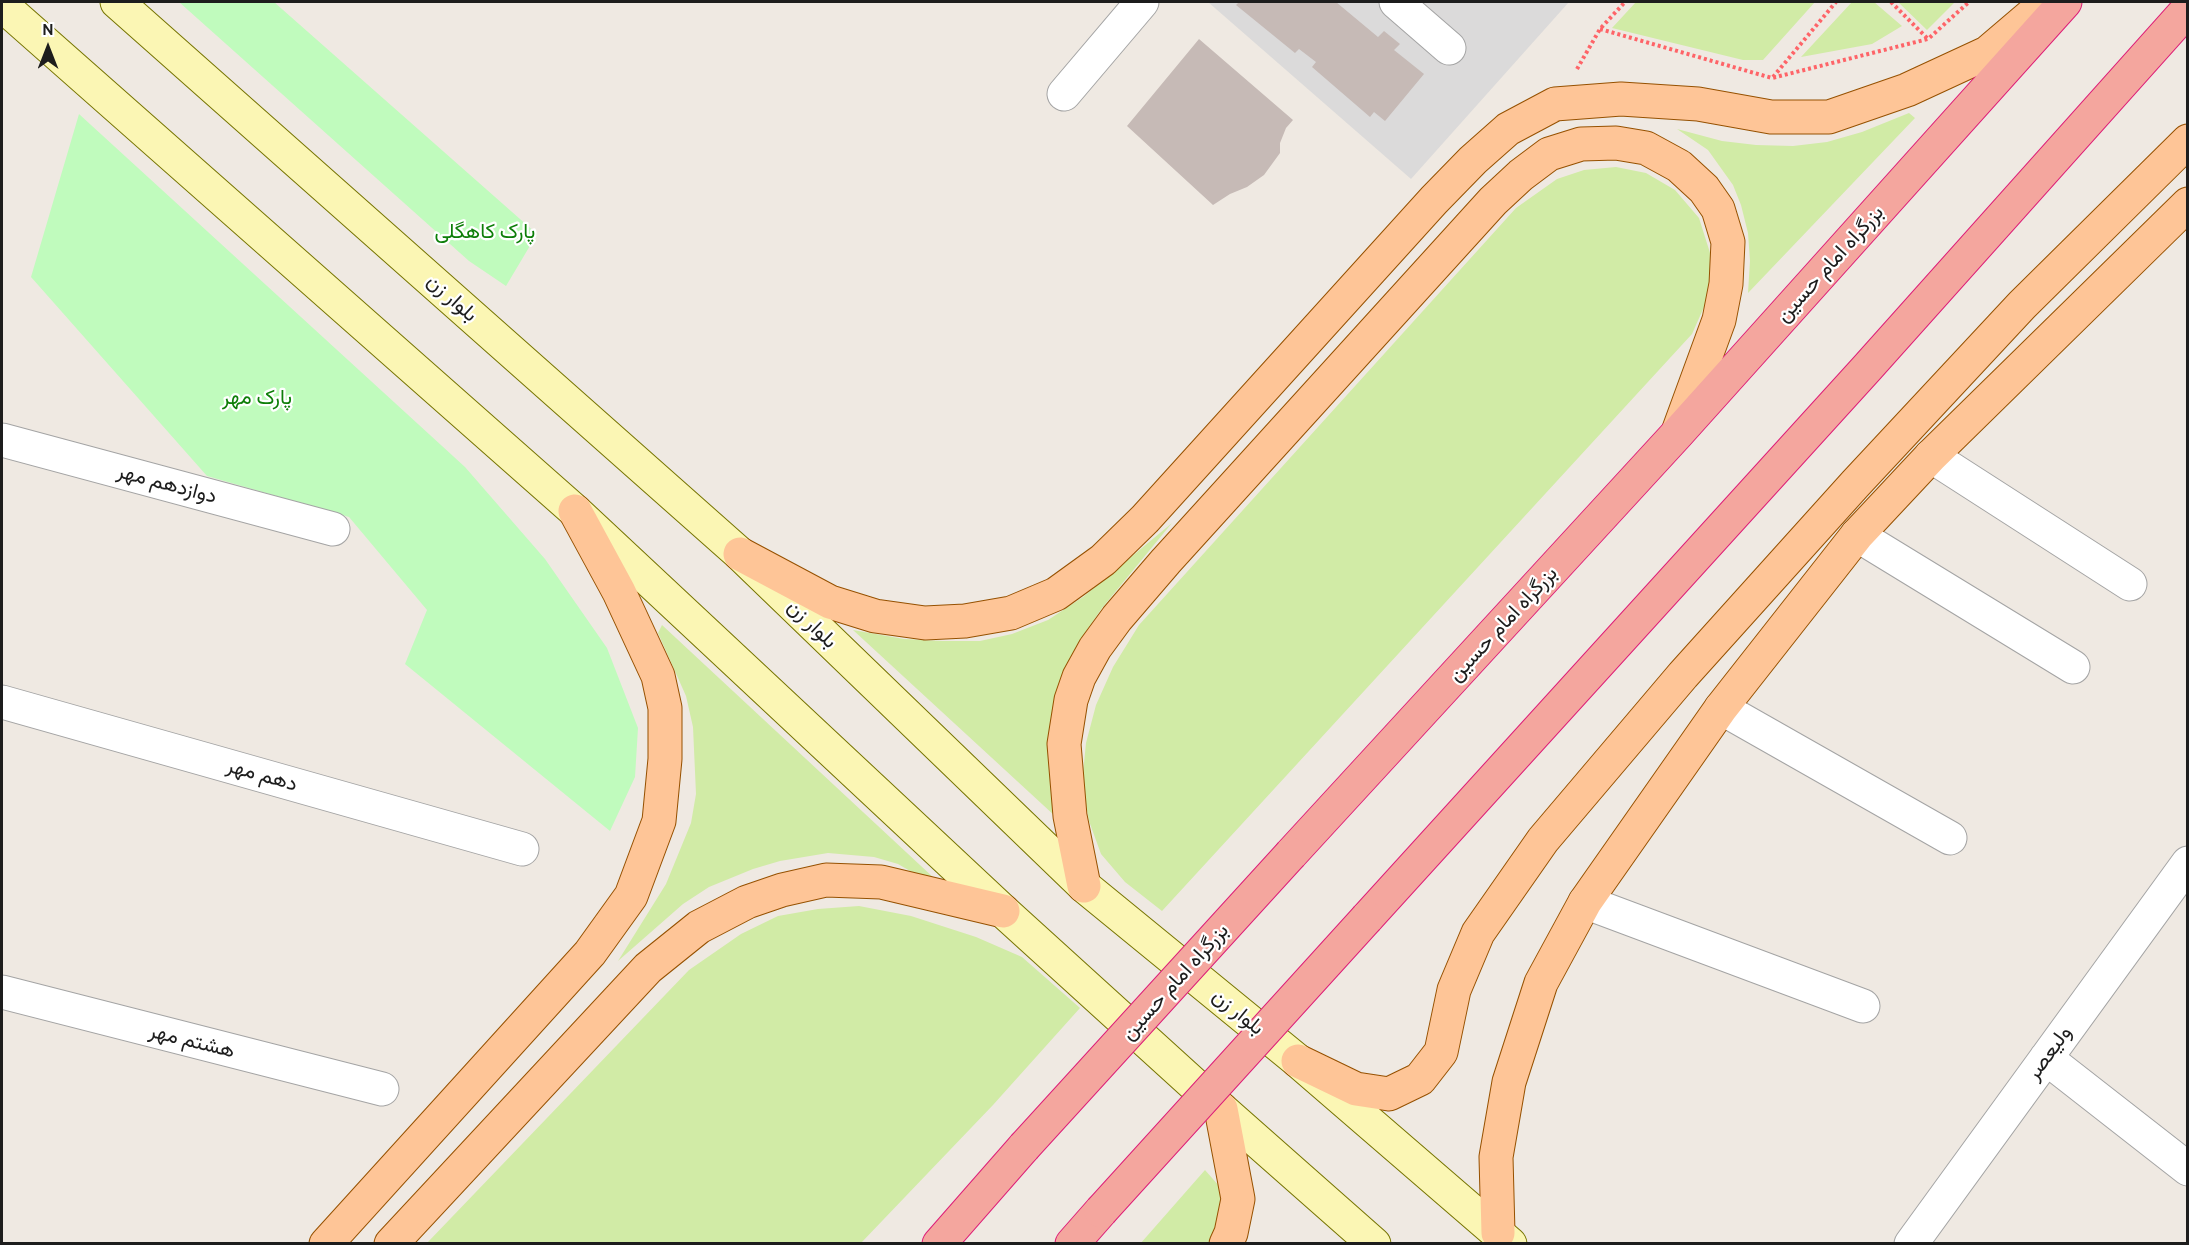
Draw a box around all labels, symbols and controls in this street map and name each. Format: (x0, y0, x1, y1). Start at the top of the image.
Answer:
north arrow (18, 18, 78, 78)
text: N (42, 20, 54, 39)
street label: بزرگراه امام حسین (1771, 200, 1889, 328)
park label: پارک کاهگلی (435, 219, 535, 245)
street label: بلوار زن (421, 269, 483, 327)
park label: پارک مهر (222, 385, 292, 411)
street label: دوازدهم مهر (114, 459, 220, 509)
street label: بزرگراه امام حسین (1443, 561, 1563, 687)
street label: بلوار زن (782, 594, 842, 654)
street label: دهم مهر (224, 753, 300, 797)
street label: بزرگراه امام حسین (1116, 918, 1234, 1046)
street label: بلوار زن (1207, 983, 1269, 1041)
street label: هشتم مهر (146, 1018, 238, 1064)
street label: ولیعصر (2021, 1021, 2077, 1085)

